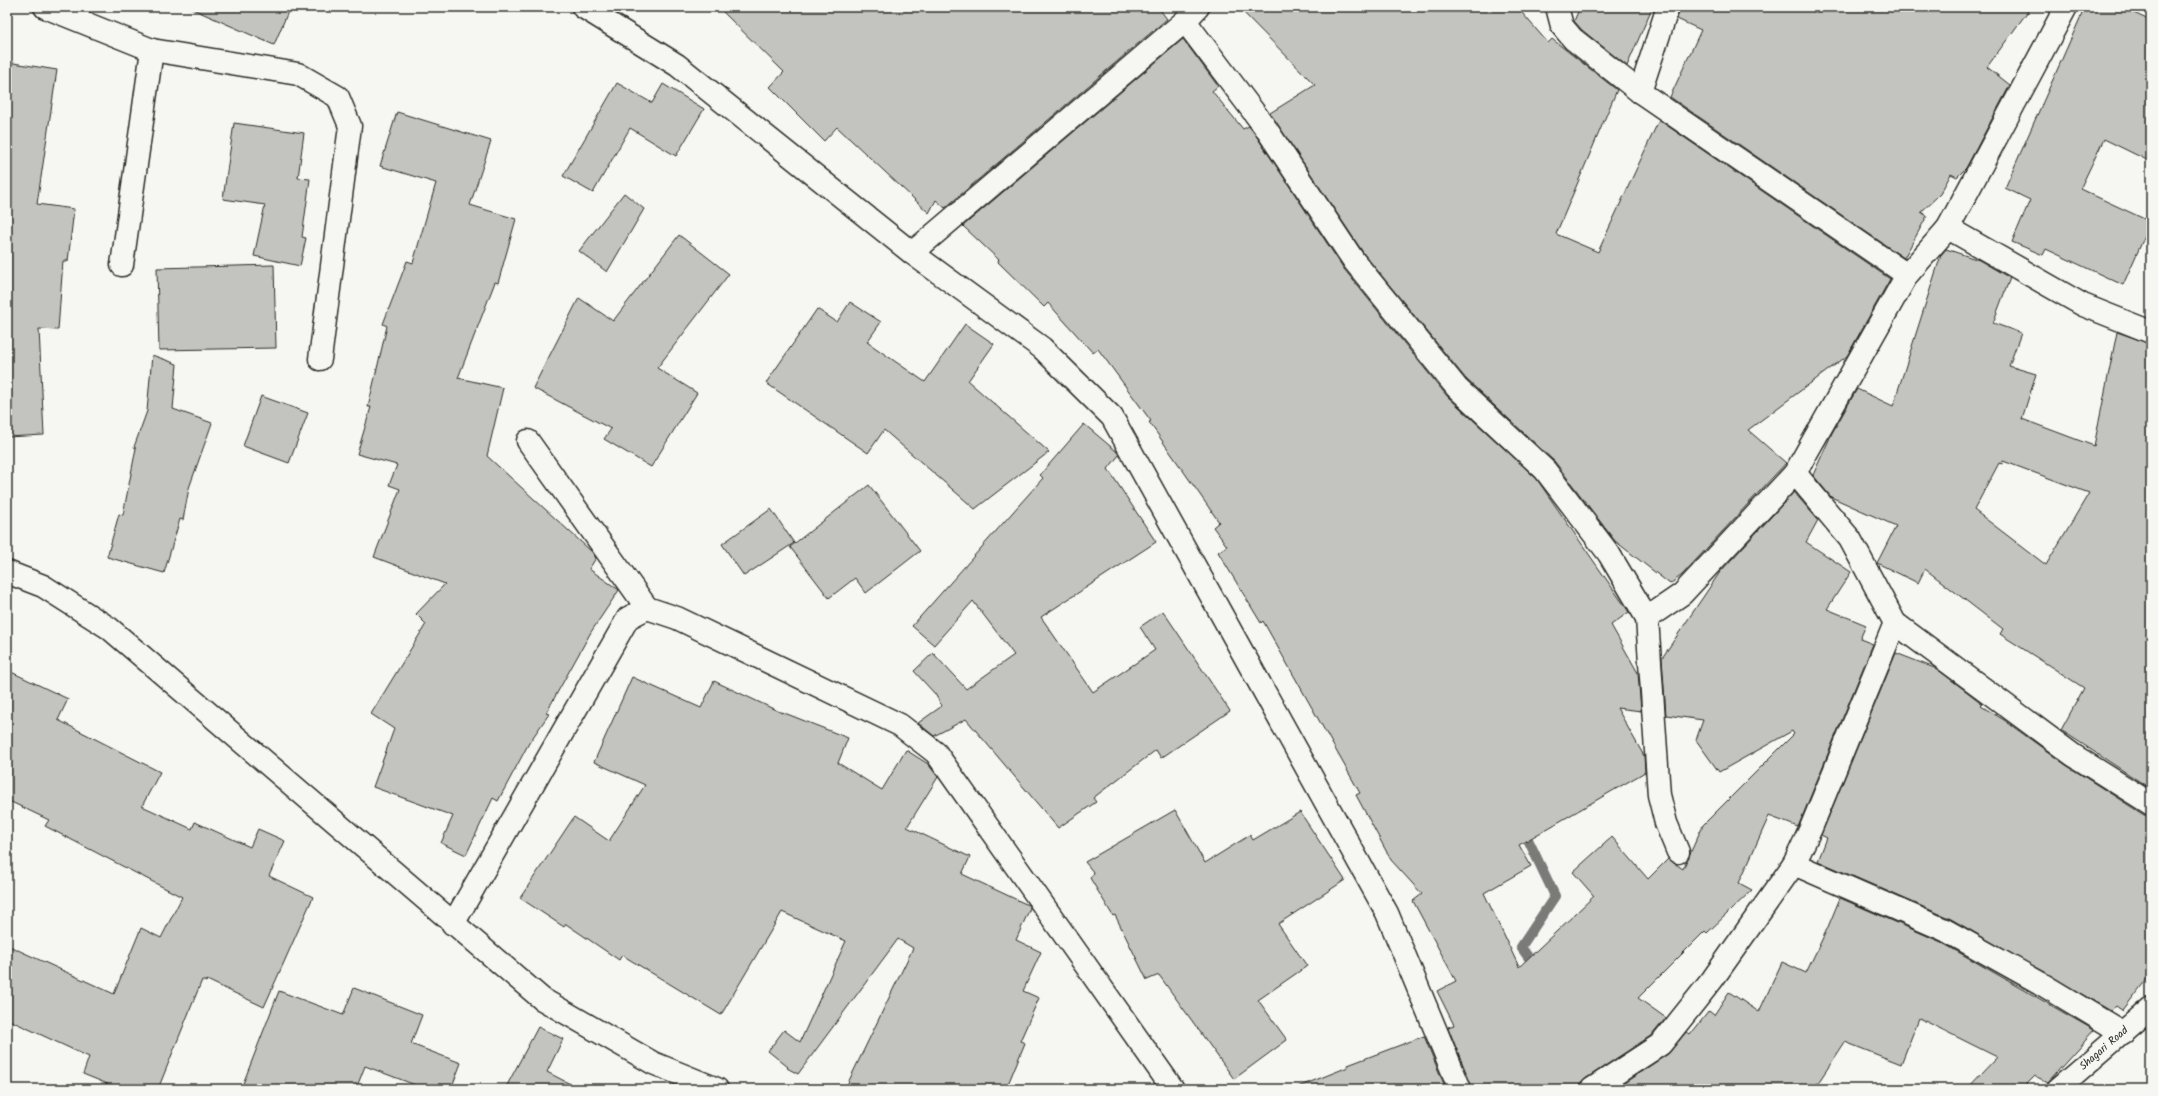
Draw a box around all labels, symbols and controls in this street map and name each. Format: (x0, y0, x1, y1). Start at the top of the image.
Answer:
street label: Shagari Road (2075, 1022, 2133, 1075)

